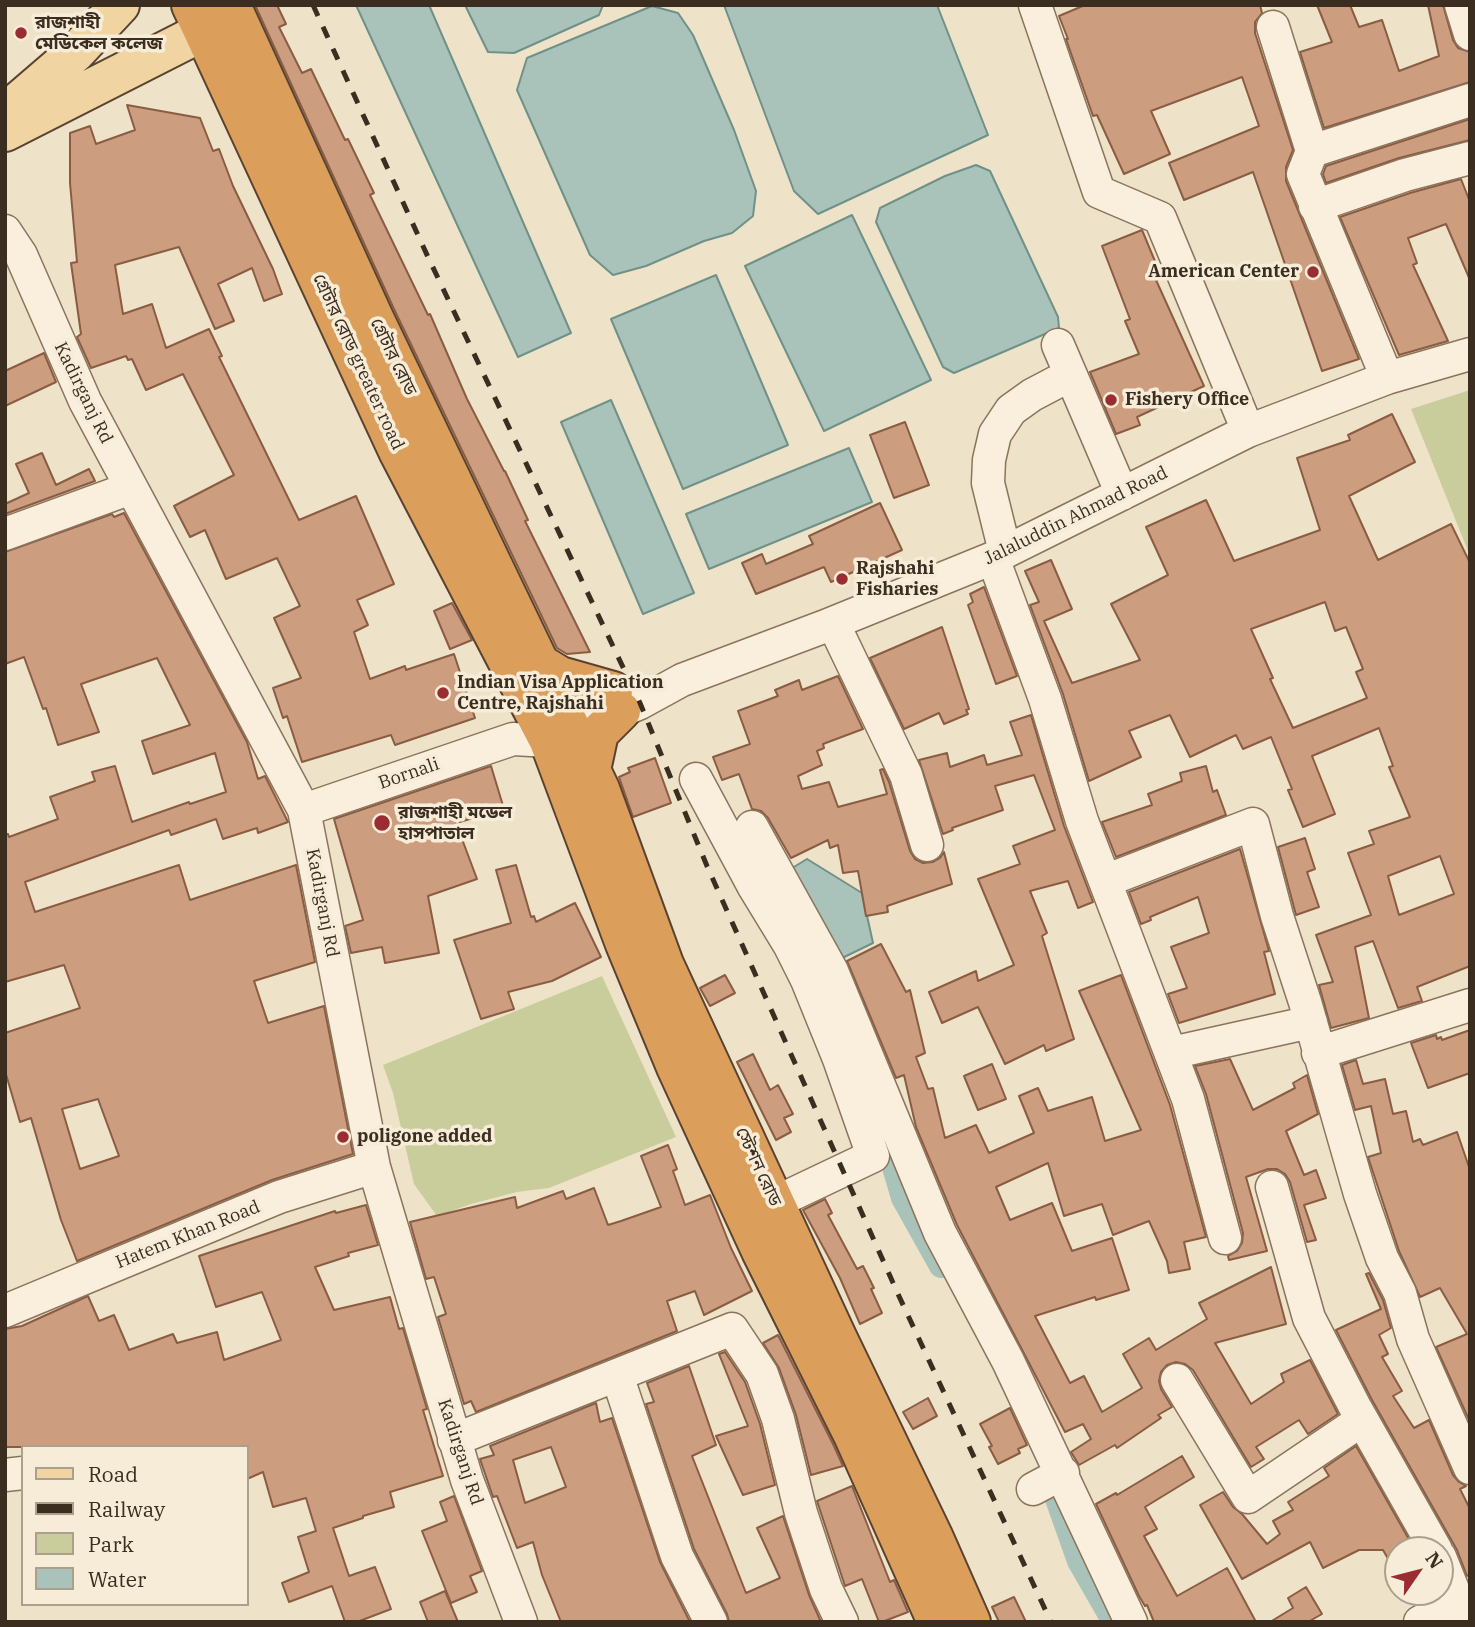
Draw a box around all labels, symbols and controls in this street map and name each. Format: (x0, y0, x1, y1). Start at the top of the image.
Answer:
place label: রাজশাহী মেডিকেল কলেজ (35, 12, 163, 54)
marker: রাজশাহী মেডিকেল কলেজ (13, 25, 29, 41)
place label: American Center (1148, 261, 1299, 283)
marker: American Center (1305, 264, 1321, 280)
street label: গ্রেটার রোড greater road (308, 270, 408, 454)
street label: গ্রেটার রোড (365, 315, 421, 399)
street label: Kadirganj Rd (49, 339, 117, 447)
place label: Fishery Office (1125, 389, 1249, 411)
marker: Fishery Office (1103, 392, 1119, 408)
street label: Jalaluddin Ahmad Road (981, 462, 1171, 570)
place label: Rajshahi Fisharies (856, 558, 938, 600)
marker: Rajshahi Fisharies (834, 571, 850, 587)
place label: Indian Visa Application Centre, Rajshahi (457, 672, 664, 714)
marker: Indian Visa Application Centre, Rajshahi (435, 685, 451, 701)
street label: Bornali (376, 754, 442, 794)
place label: রাজশাহী মডেল হাসপাতাল (398, 802, 512, 844)
marker: রাজশাহী মডেল হাসপাতাল (372, 813, 392, 833)
street label: Kadirganj Rd (301, 847, 343, 959)
street label: স্টেশন রোড (730, 1124, 786, 1210)
place label: poligone added (357, 1126, 492, 1148)
marker: poligone added (335, 1129, 351, 1145)
street label: Hatem Khan Road (113, 1196, 263, 1274)
street label: Kadirganj Rd (433, 1396, 487, 1508)
legend (21, 1445, 248, 1606)
text: Road (88, 1460, 138, 1488)
text: Railway (88, 1495, 165, 1523)
text: Park (88, 1530, 134, 1558)
north arrow (1384, 1536, 1454, 1606)
text: N (1420, 1547, 1449, 1573)
text: Water (88, 1565, 146, 1593)

